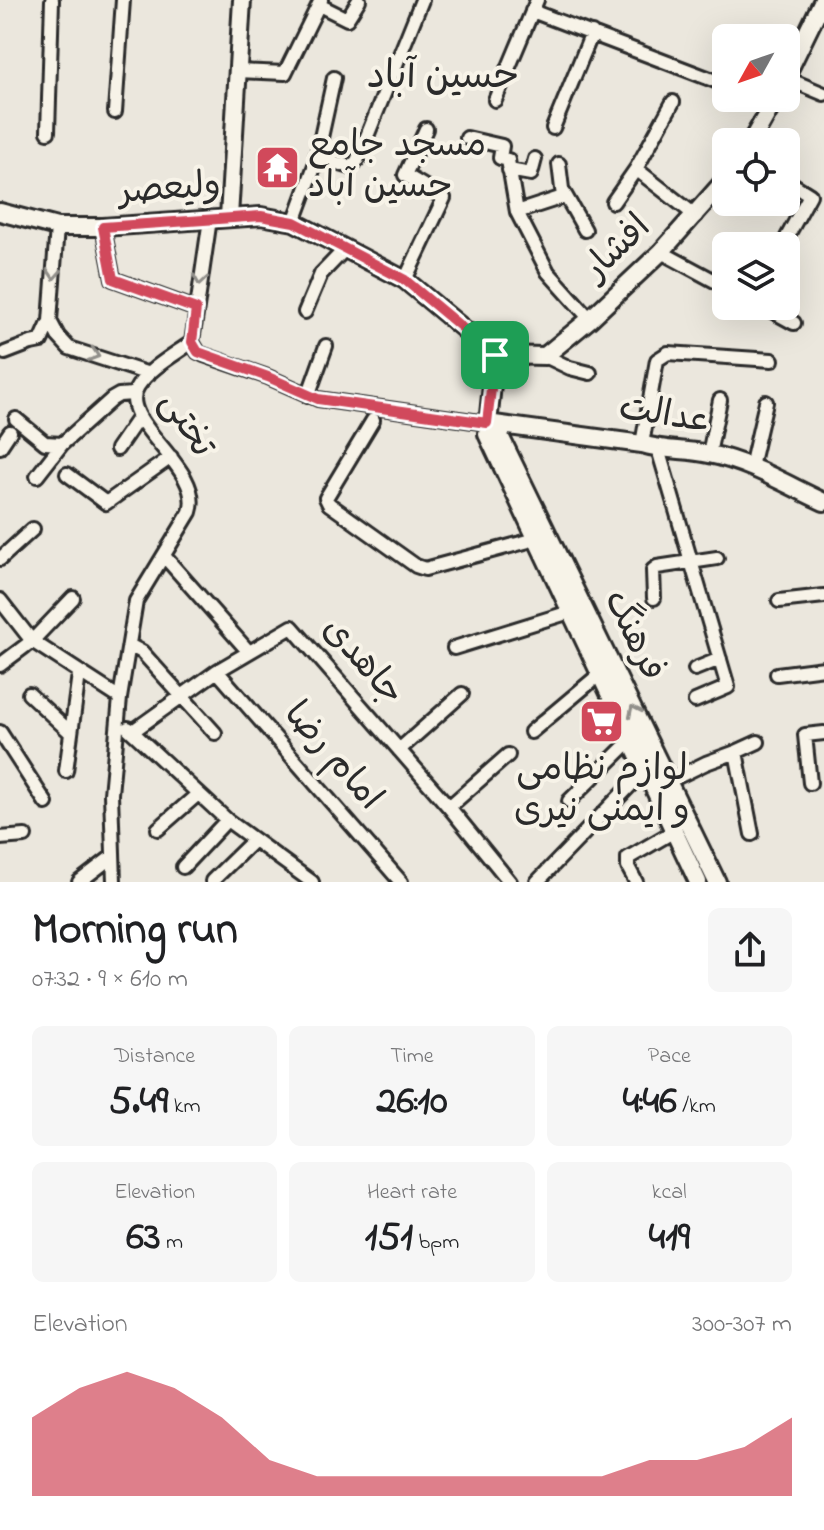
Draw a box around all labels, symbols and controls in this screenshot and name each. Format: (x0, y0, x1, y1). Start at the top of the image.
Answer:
north arrow (712, 24, 800, 112)
map controls (712, 24, 800, 320)
district label: حسین آباد (367, 50, 519, 106)
place label: مسجد جامع حسین آباد (308, 120, 486, 214)
button: locate (712, 128, 800, 216)
temple icon: مسجد جامع حسین آباد (253, 143, 301, 191)
street label: ولیعصر (115, 160, 222, 220)
street label: افشار (570, 203, 664, 297)
button: layers (712, 232, 800, 320)
one-way arrow (46, 268, 63, 281)
one-way arrow (193, 273, 210, 287)
pin (461, 321, 529, 389)
icon: arrive (473, 333, 517, 377)
one-way arrow (86, 346, 100, 362)
street label: تختی (145, 381, 227, 469)
street label: عدالت (615, 383, 715, 449)
street label: فرهنگ (588, 581, 678, 691)
street label: جاهدی (308, 606, 416, 718)
street label: امام رضا (270, 691, 394, 823)
supermarket icon: لوازم نظامی و ایمنی نیری (578, 697, 626, 745)
one-way arrow (628, 705, 644, 719)
place label: لوازم نظامی و ایمنی نیری (514, 744, 690, 838)
text: Morning run (32, 899, 238, 963)
button: share (708, 908, 792, 992)
text: 07:32 · 9 × 610 m (32, 961, 188, 999)
text: Distance (114, 1041, 195, 1073)
text: Time (390, 1041, 434, 1073)
text: Pace (648, 1041, 691, 1073)
text: 5.49 (109, 1073, 168, 1132)
text: 26:10 (377, 1073, 447, 1132)
text: 4:46 (623, 1073, 677, 1132)
text: km (168, 1091, 201, 1123)
text: /km (677, 1091, 716, 1123)
text: Elevation (114, 1177, 195, 1209)
text: Heart rate (367, 1177, 457, 1209)
text: kcal (652, 1177, 687, 1209)
text: 63 (126, 1209, 160, 1268)
text: 151 (365, 1209, 413, 1268)
text: 419 (649, 1209, 690, 1268)
text: m (160, 1227, 183, 1259)
text: bpm (413, 1227, 459, 1259)
text: Elevation (32, 1306, 128, 1344)
text: 300–307 m (692, 1306, 792, 1344)

